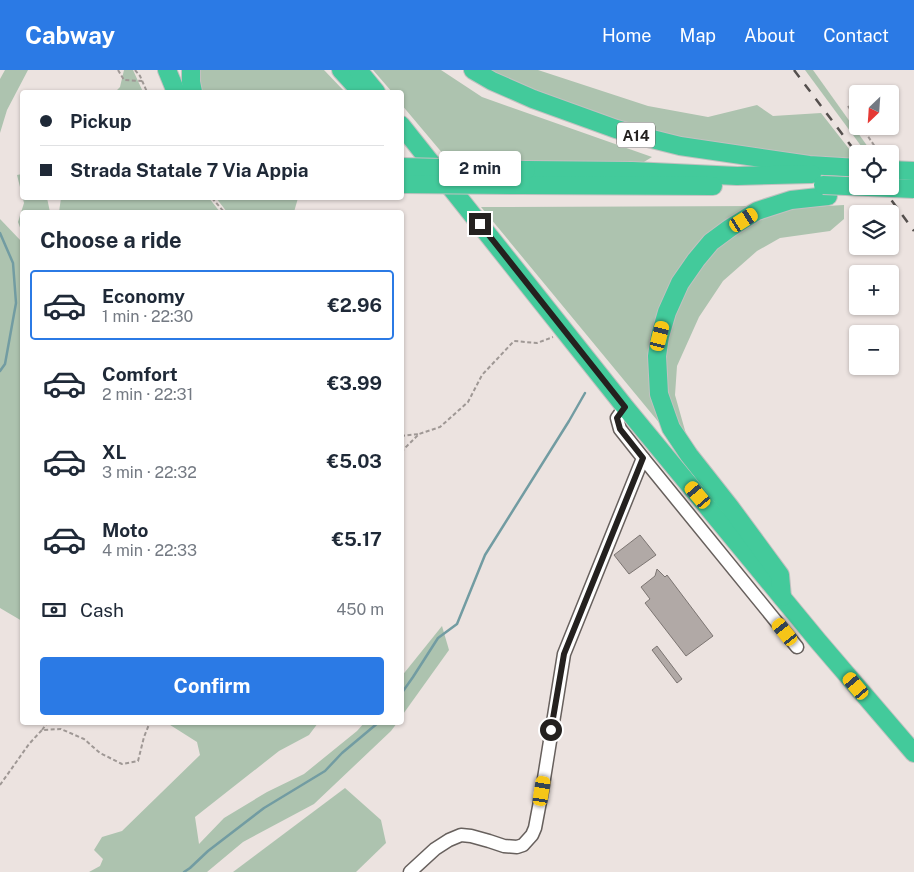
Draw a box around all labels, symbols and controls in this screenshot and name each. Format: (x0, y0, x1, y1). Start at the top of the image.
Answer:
text: Cabway (25, 21, 115, 49)
text: Home (602, 25, 652, 46)
text: Map (680, 25, 716, 46)
text: About (744, 25, 795, 46)
text: Contact (823, 25, 889, 46)
north arrow (849, 85, 899, 135)
map controls (849, 85, 899, 375)
text: Pickup (70, 110, 132, 132)
road number: A14 (617, 122, 655, 148)
button: locate (849, 145, 899, 195)
callout: 2 min (439, 152, 521, 186)
text: Strada Statale 7 Via Appia (70, 159, 309, 181)
text: 2 min (459, 159, 501, 178)
button: layers (849, 205, 899, 255)
car (727, 206, 760, 234)
route end (469, 213, 491, 235)
text: Choose a ride (40, 227, 182, 253)
button: + (849, 265, 899, 315)
icon: car (42, 283, 87, 328)
text: Economy (102, 285, 185, 307)
text: €2.96 (327, 294, 382, 316)
text: 1 min · 22:30 (102, 307, 193, 326)
car (649, 320, 670, 352)
button: − (849, 325, 899, 375)
icon: car (42, 361, 87, 406)
text: Comfort (102, 363, 178, 385)
text: €3.99 (327, 372, 382, 394)
text: 2 min · 22:31 (102, 385, 193, 404)
icon: car (42, 439, 87, 484)
text: XL (102, 441, 127, 463)
text: €5.03 (327, 450, 382, 472)
text: 3 min · 22:32 (102, 463, 197, 482)
car (682, 479, 713, 511)
icon: car (42, 517, 87, 562)
text: Moto (102, 519, 148, 541)
text: €5.17 (332, 528, 382, 550)
text: 4 min · 22:33 (102, 541, 197, 560)
icon: cash (40, 596, 68, 624)
text: Cash (80, 599, 124, 621)
text: 450 m (336, 600, 384, 619)
car (769, 616, 800, 648)
button: Confirm (40, 657, 384, 715)
car (840, 670, 871, 702)
route start (540, 719, 562, 741)
car (532, 775, 551, 807)

